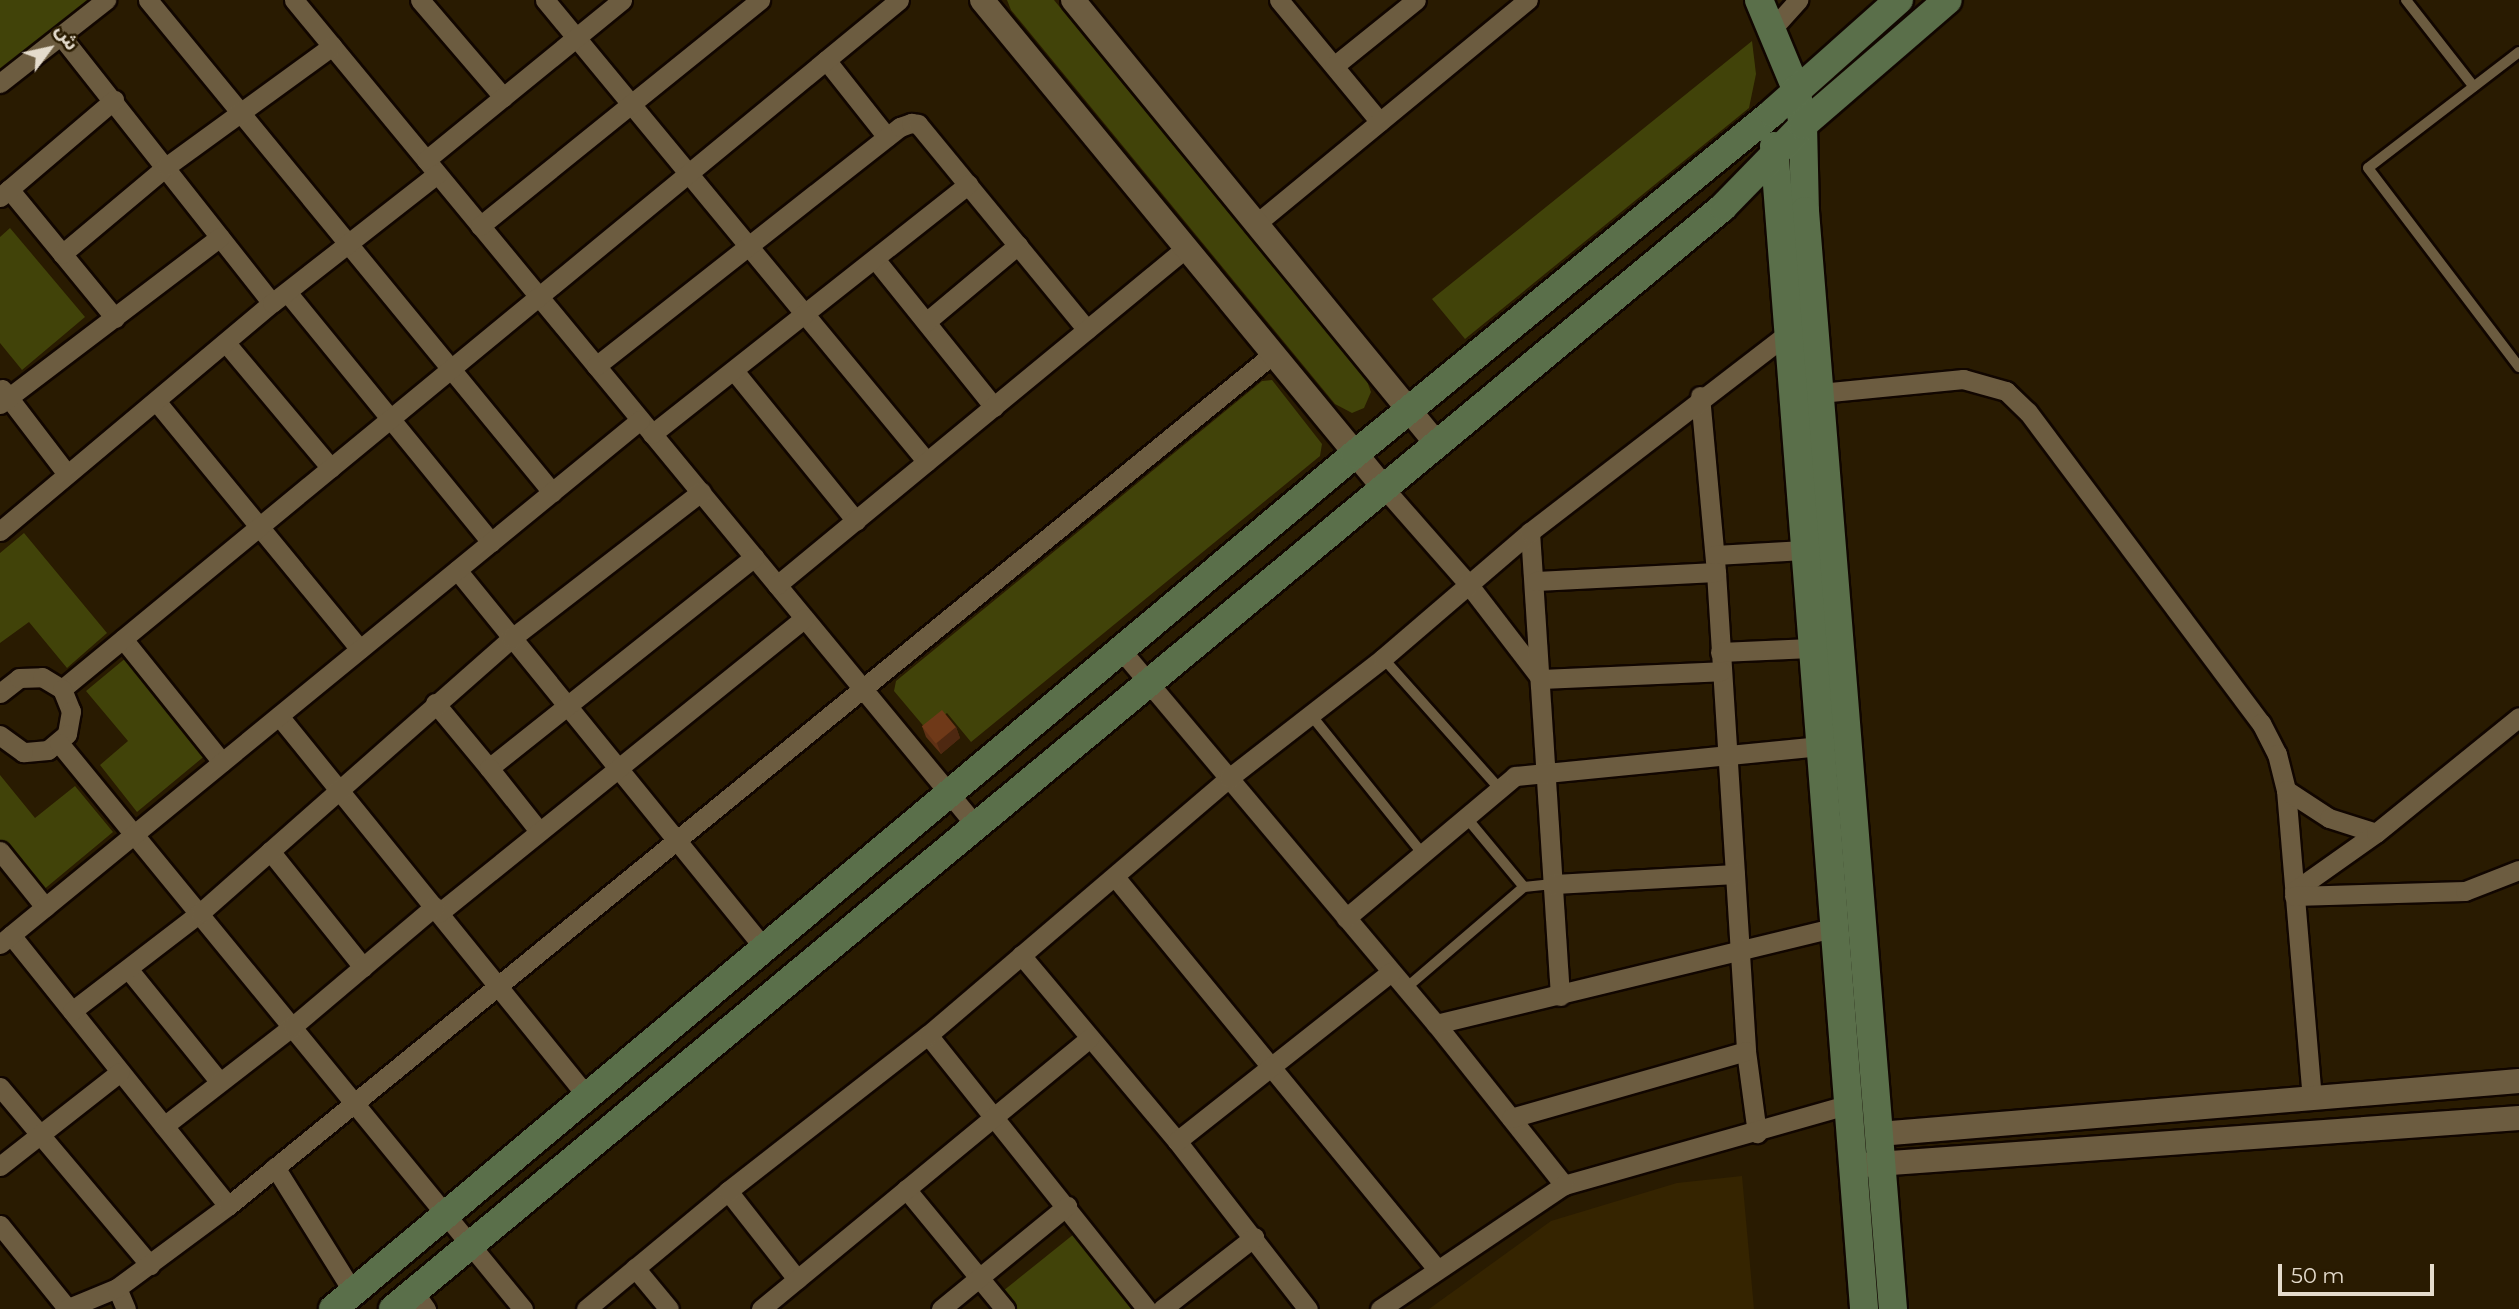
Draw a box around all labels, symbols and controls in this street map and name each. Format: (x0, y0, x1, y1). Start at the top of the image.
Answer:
north arrow (14, 14, 84, 84)
text: ش (50, 20, 84, 54)
scale bar (2281, 1250, 2437, 1294)
text: 50 m (2291, 1263, 2345, 1288)

